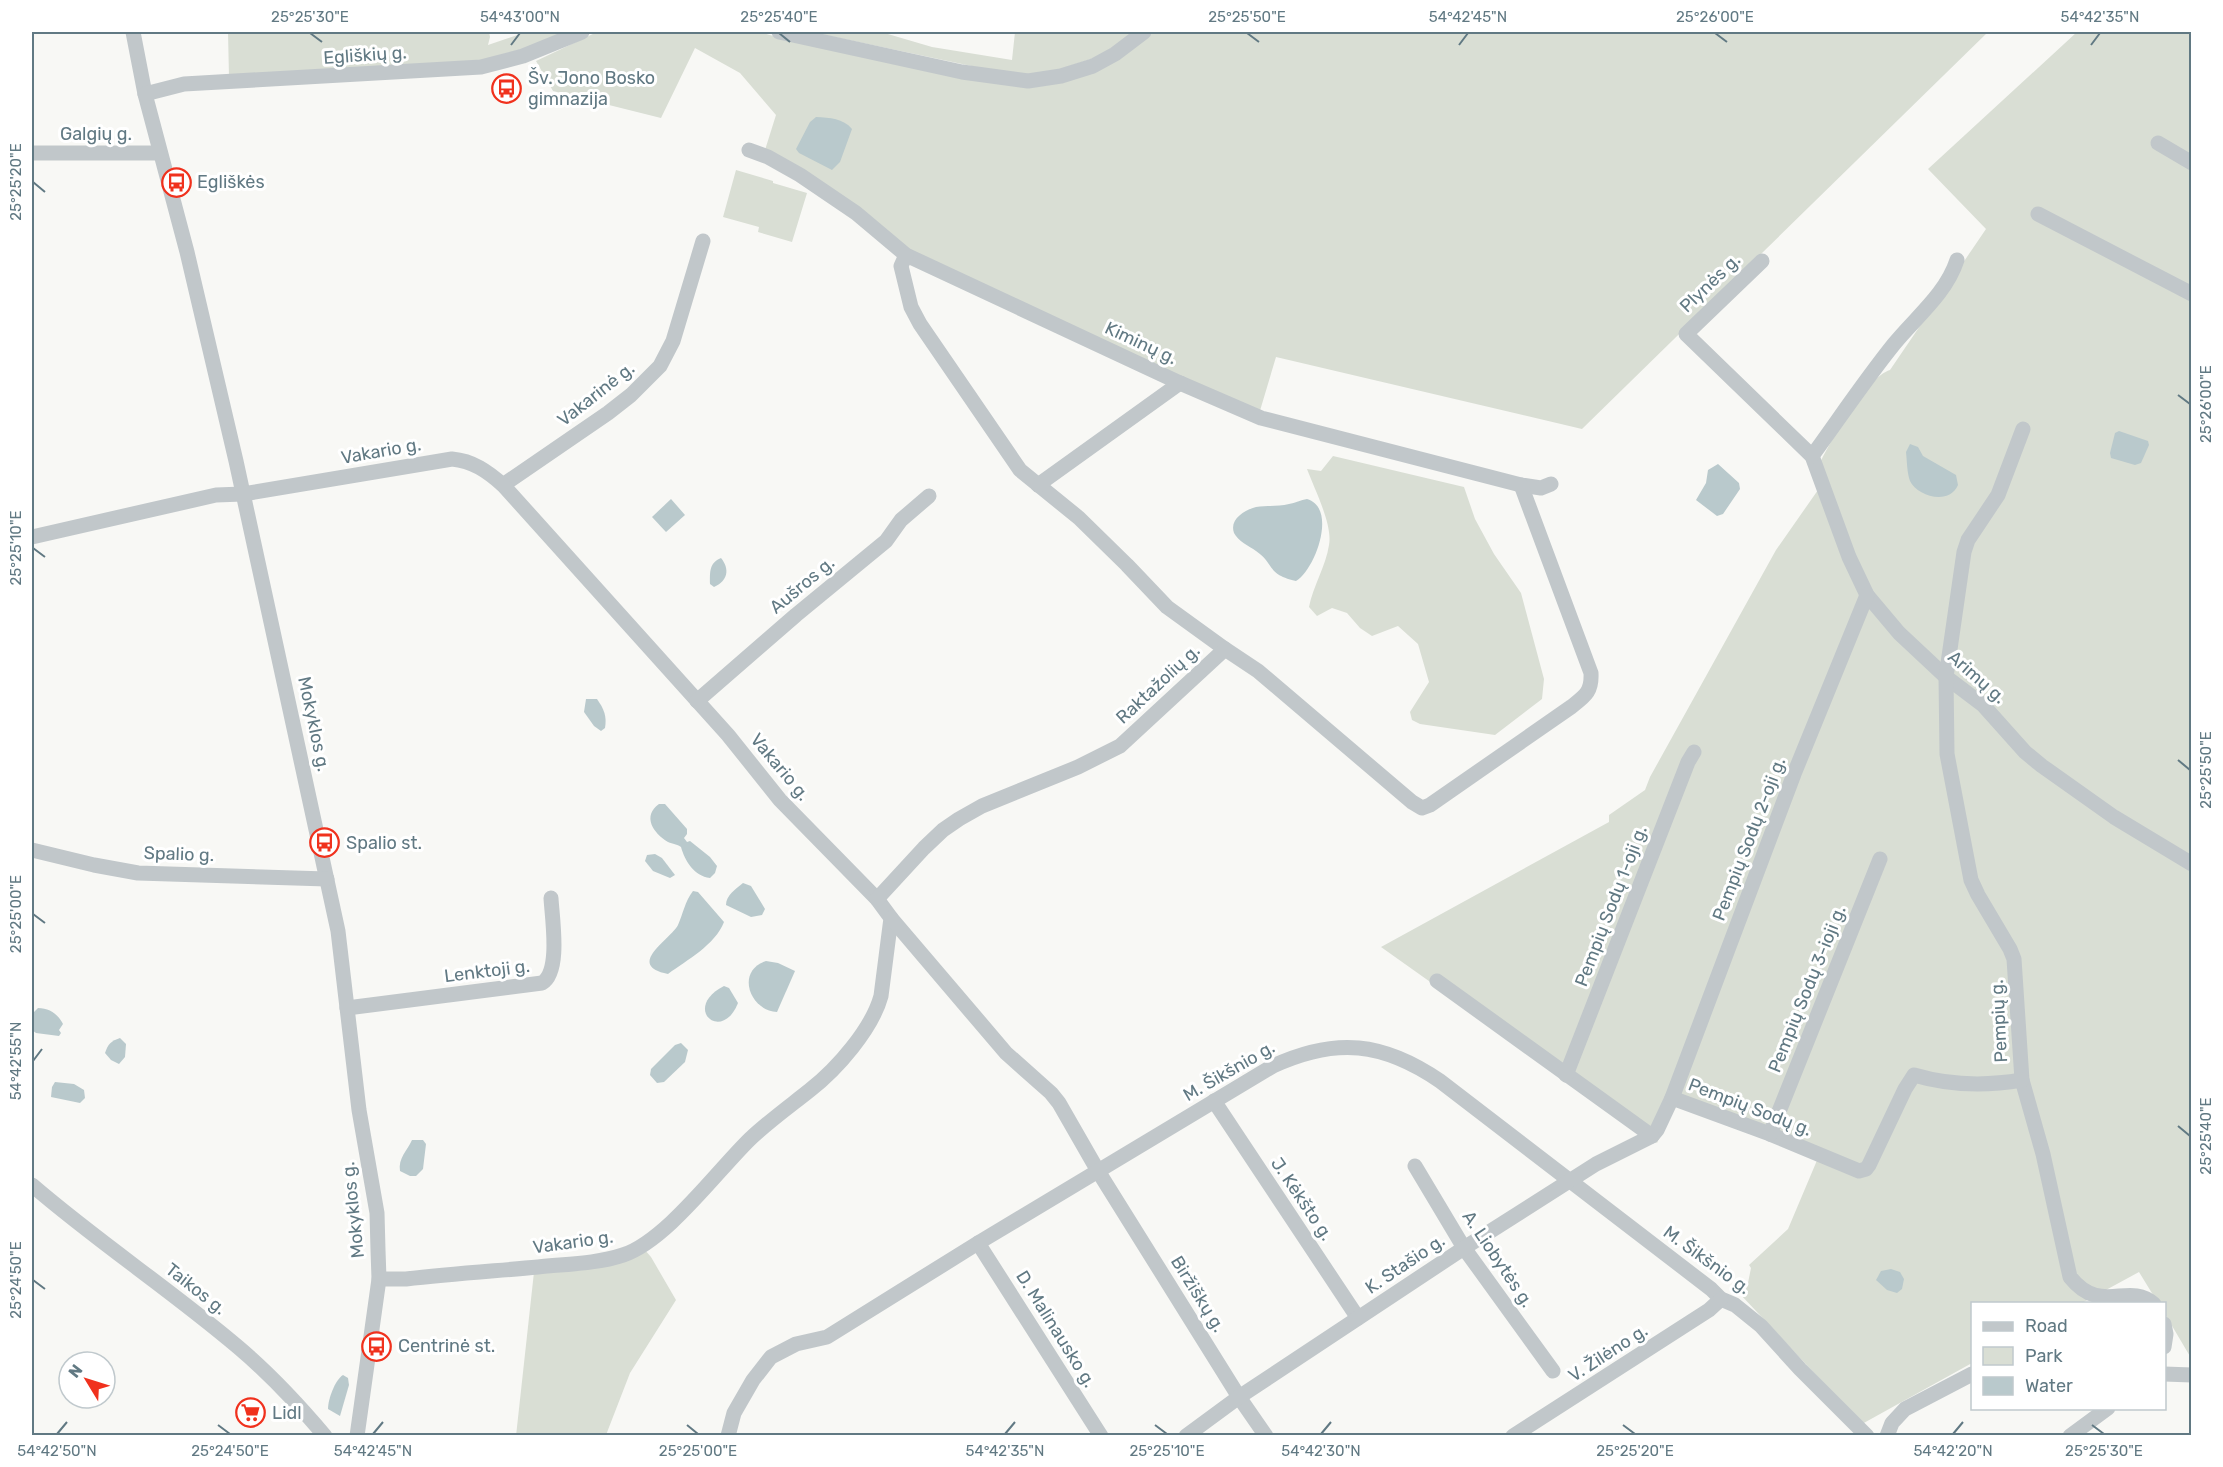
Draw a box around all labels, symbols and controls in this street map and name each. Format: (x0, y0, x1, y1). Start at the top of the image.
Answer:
text: 25°25'30"E (271, 8, 349, 26)
text: 54°43'00"N (480, 8, 560, 26)
text: 25°25'40"E (740, 8, 818, 26)
text: 25°25'50"E (1208, 8, 1286, 26)
text: 54°42'45"N (1429, 8, 1507, 26)
text: 25°26'00"E (1676, 8, 1754, 26)
text: 54°42'35"N (2061, 8, 2139, 26)
street label: Egliškių g. (323, 41, 407, 69)
place label: Šv. Jono Bosko gimnazija (528, 67, 655, 110)
bus stop icon: Šv. Jono Bosko gimnazija (491, 72, 523, 104)
street label: Galgių g. (60, 123, 132, 145)
text: 25°25'20"E (7, 143, 25, 221)
bus stop icon: Egliškės (160, 166, 192, 198)
place label: Egliškės (197, 171, 265, 193)
street label: Plynės g. (1675, 249, 1745, 317)
street label: Kiminų g. (1101, 317, 1181, 369)
street label: Vakarinė g. (553, 357, 639, 431)
text: 25°26'00"E (2197, 365, 2215, 443)
street label: Vakario g. (339, 433, 423, 469)
text: 25°25'10"E (7, 510, 25, 586)
street label: Aušros g. (765, 552, 839, 618)
street label: Raktažolių g. (1112, 640, 1204, 728)
street label: Arimų g. (1943, 646, 2011, 708)
street label: Mokyklos g. (293, 674, 335, 774)
street label: Vakario g. (746, 729, 814, 805)
text: 25°25'50"E (2197, 731, 2215, 809)
street label: Pempių Sodų 2-oji g. (1708, 754, 1790, 924)
street label: Pempių Sodų 1-oji g. (1570, 822, 1652, 990)
bus stop icon: Spalio st. (309, 827, 341, 859)
place label: Spalio st. (346, 832, 422, 854)
street label: Spalio g. (143, 842, 215, 866)
text: 25°25'00"E (7, 875, 25, 953)
street label: Pempių Sodų 3-ioji g. (1763, 902, 1851, 1076)
street label: Lenktoji g. (443, 955, 531, 987)
street label: Pempių g. (1986, 979, 2012, 1063)
text: 54°42'55"N (7, 1022, 25, 1100)
street label: M. Šikšnio g. (1179, 1036, 1279, 1106)
street label: Pempių Sodų g. (1685, 1073, 1815, 1141)
text: 25°25'40"E (2197, 1097, 2215, 1175)
street label: J. Kėkšto g. (1266, 1153, 1338, 1245)
street label: Mokyklos g. (337, 1161, 369, 1259)
street label: A. Liobytės g. (1458, 1206, 1538, 1312)
street label: M. Šikšnio g. (1659, 1221, 1755, 1299)
street label: Vakario g. (531, 1225, 615, 1259)
street label: K. Stašio g. (1361, 1229, 1449, 1299)
text: 25°24'50"E (7, 1241, 25, 1319)
street label: Biržiškų g. (1166, 1252, 1230, 1336)
street label: Taikos g. (161, 1258, 231, 1320)
street label: D. Malinausko g. (1011, 1266, 1101, 1392)
legend (1971, 1302, 2166, 1410)
text: Road (2025, 1315, 2068, 1337)
street label: V. Žilėno g. (1564, 1319, 1652, 1387)
bus stop icon: Centrinė st. (361, 1330, 393, 1362)
place label: Centrinė st. (398, 1335, 495, 1357)
text: Park (2025, 1345, 2063, 1367)
north arrow (57, 1350, 117, 1410)
text: N (65, 1361, 87, 1381)
text: Water (2025, 1375, 2073, 1397)
supermarket icon: Lidl (235, 1397, 267, 1429)
place label: Lidl (272, 1402, 302, 1424)
text: 54°42'50"N (17, 1442, 97, 1460)
text: 25°24'50"E (191, 1442, 269, 1460)
text: 54°42'45"N (334, 1442, 412, 1460)
text: 25°25'00"E (659, 1442, 737, 1460)
text: 54°42'35"N (966, 1442, 1044, 1460)
text: 25°25'10"E (1129, 1442, 1205, 1460)
text: 54°42'30"N (1281, 1442, 1361, 1460)
text: 25°25'20"E (1596, 1442, 1674, 1460)
text: 54°42'20"N (1913, 1442, 1993, 1460)
text: 25°25'30"E (2065, 1442, 2143, 1460)

